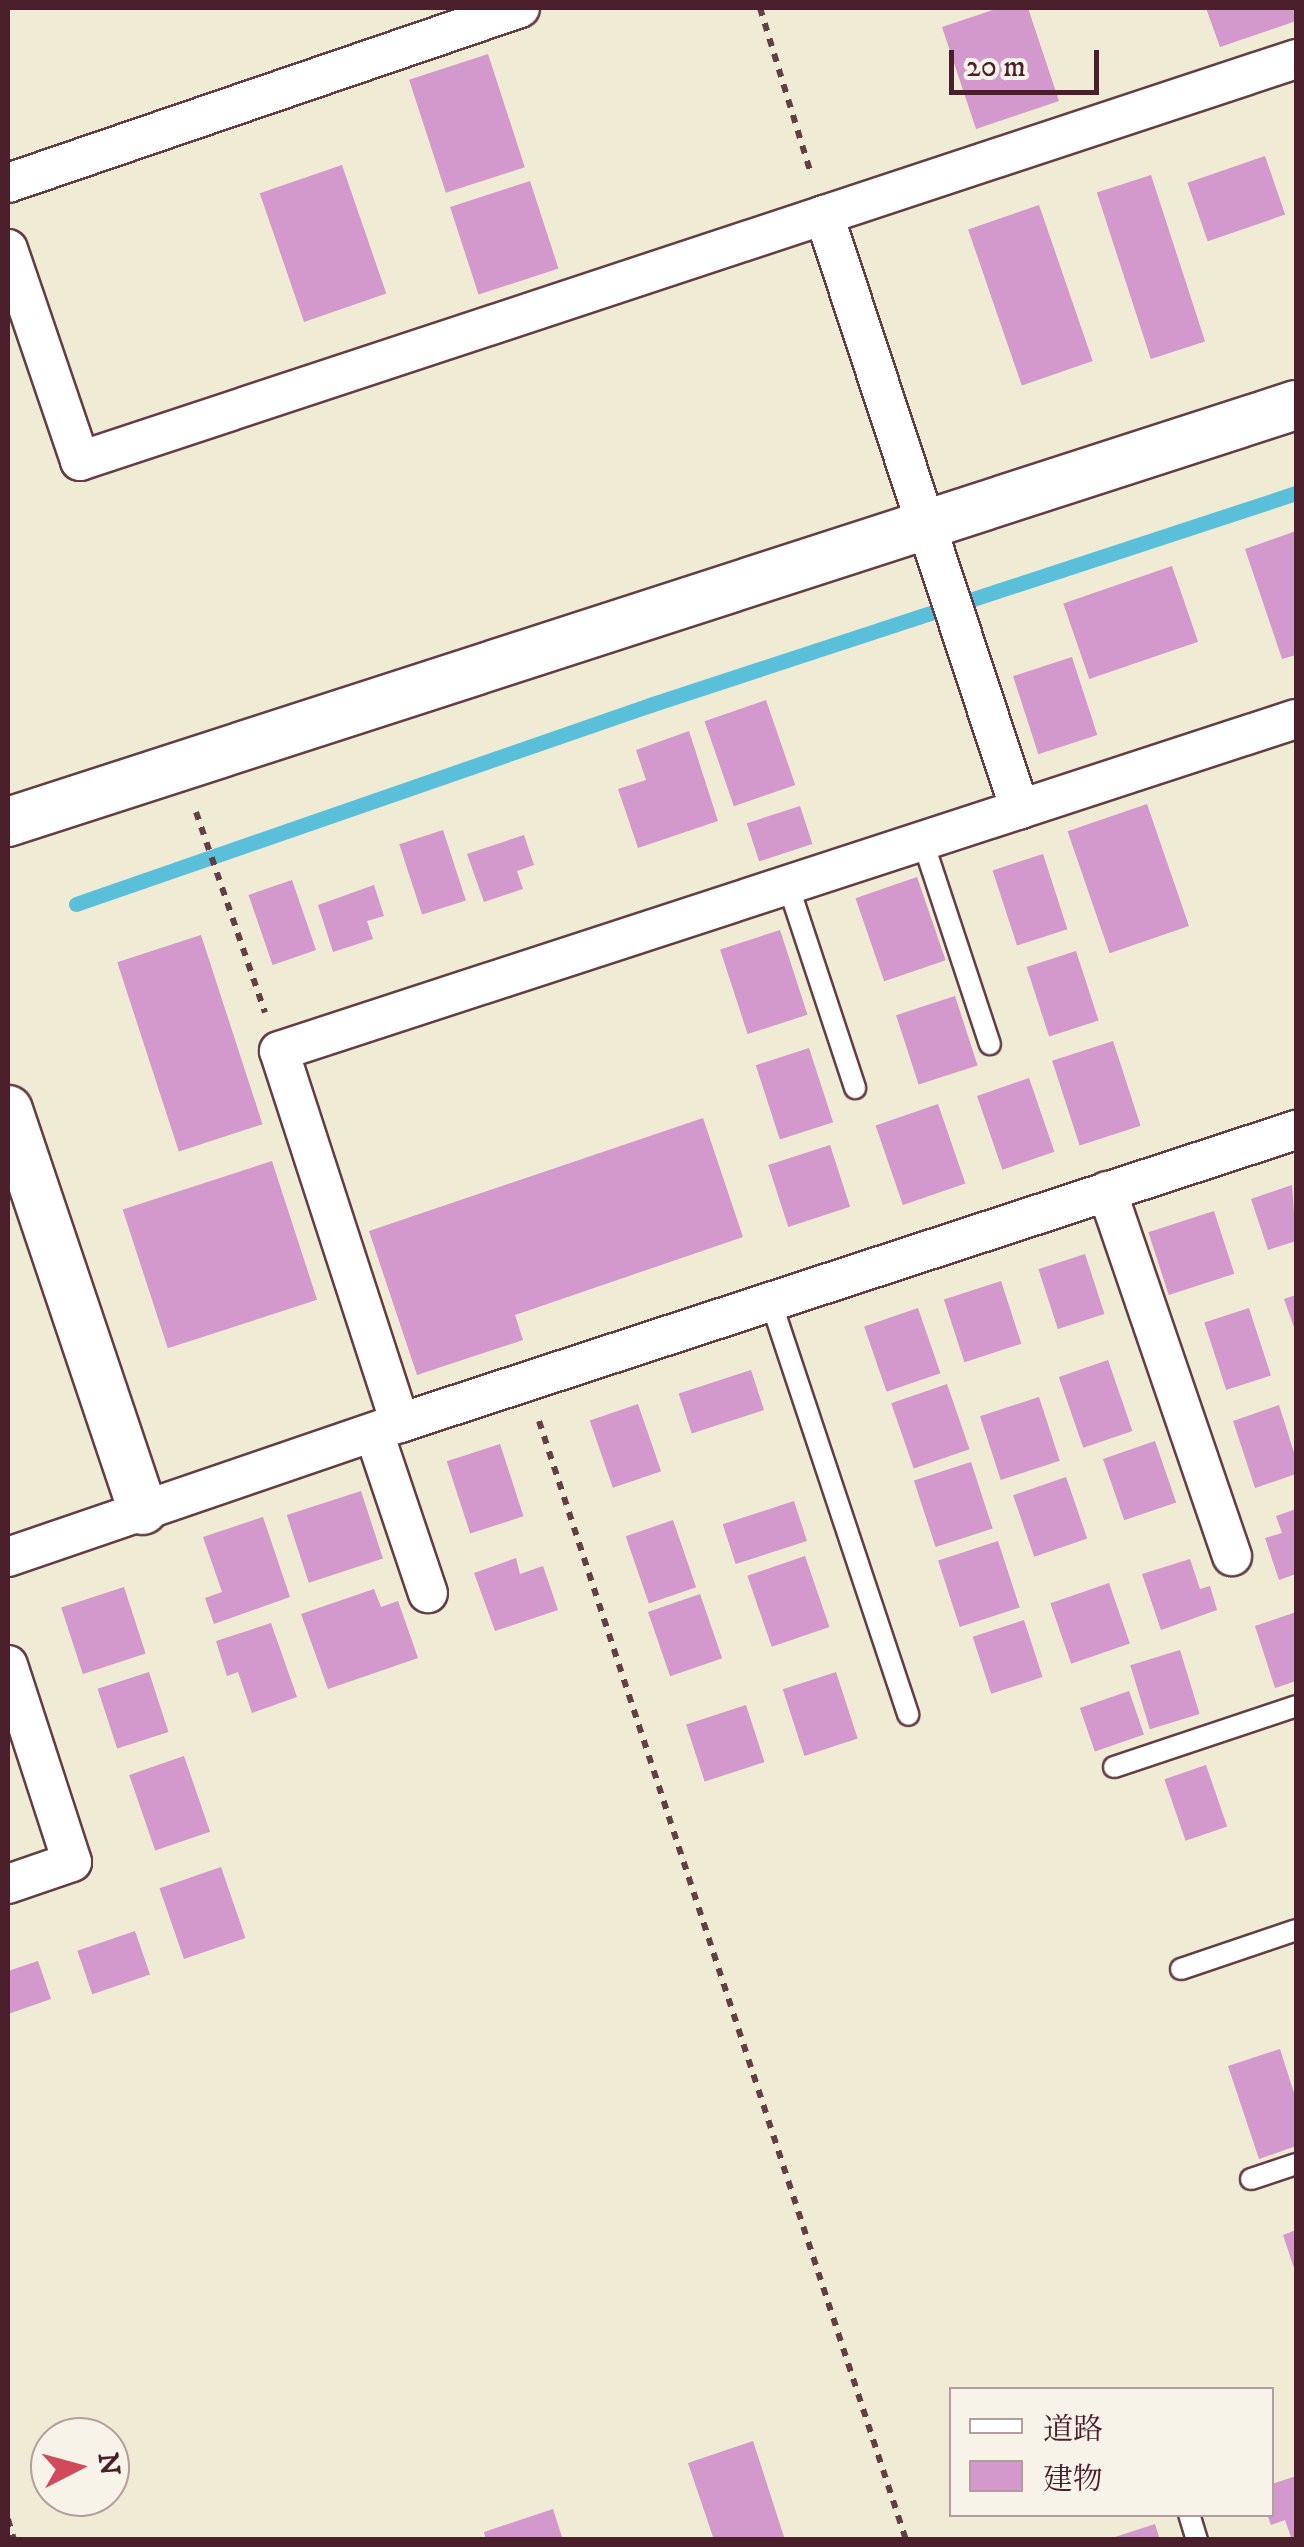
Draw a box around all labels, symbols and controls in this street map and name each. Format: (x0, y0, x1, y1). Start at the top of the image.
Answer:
scale bar (954, 30, 1104, 92)
text: 20 m (966, 49, 1026, 86)
legend (949, 2387, 1274, 2517)
text: 道路 (1043, 2412, 1103, 2449)
north arrow (30, 2417, 130, 2517)
text: N (90, 2451, 127, 2477)
text: 建物 (1043, 2462, 1103, 2499)

